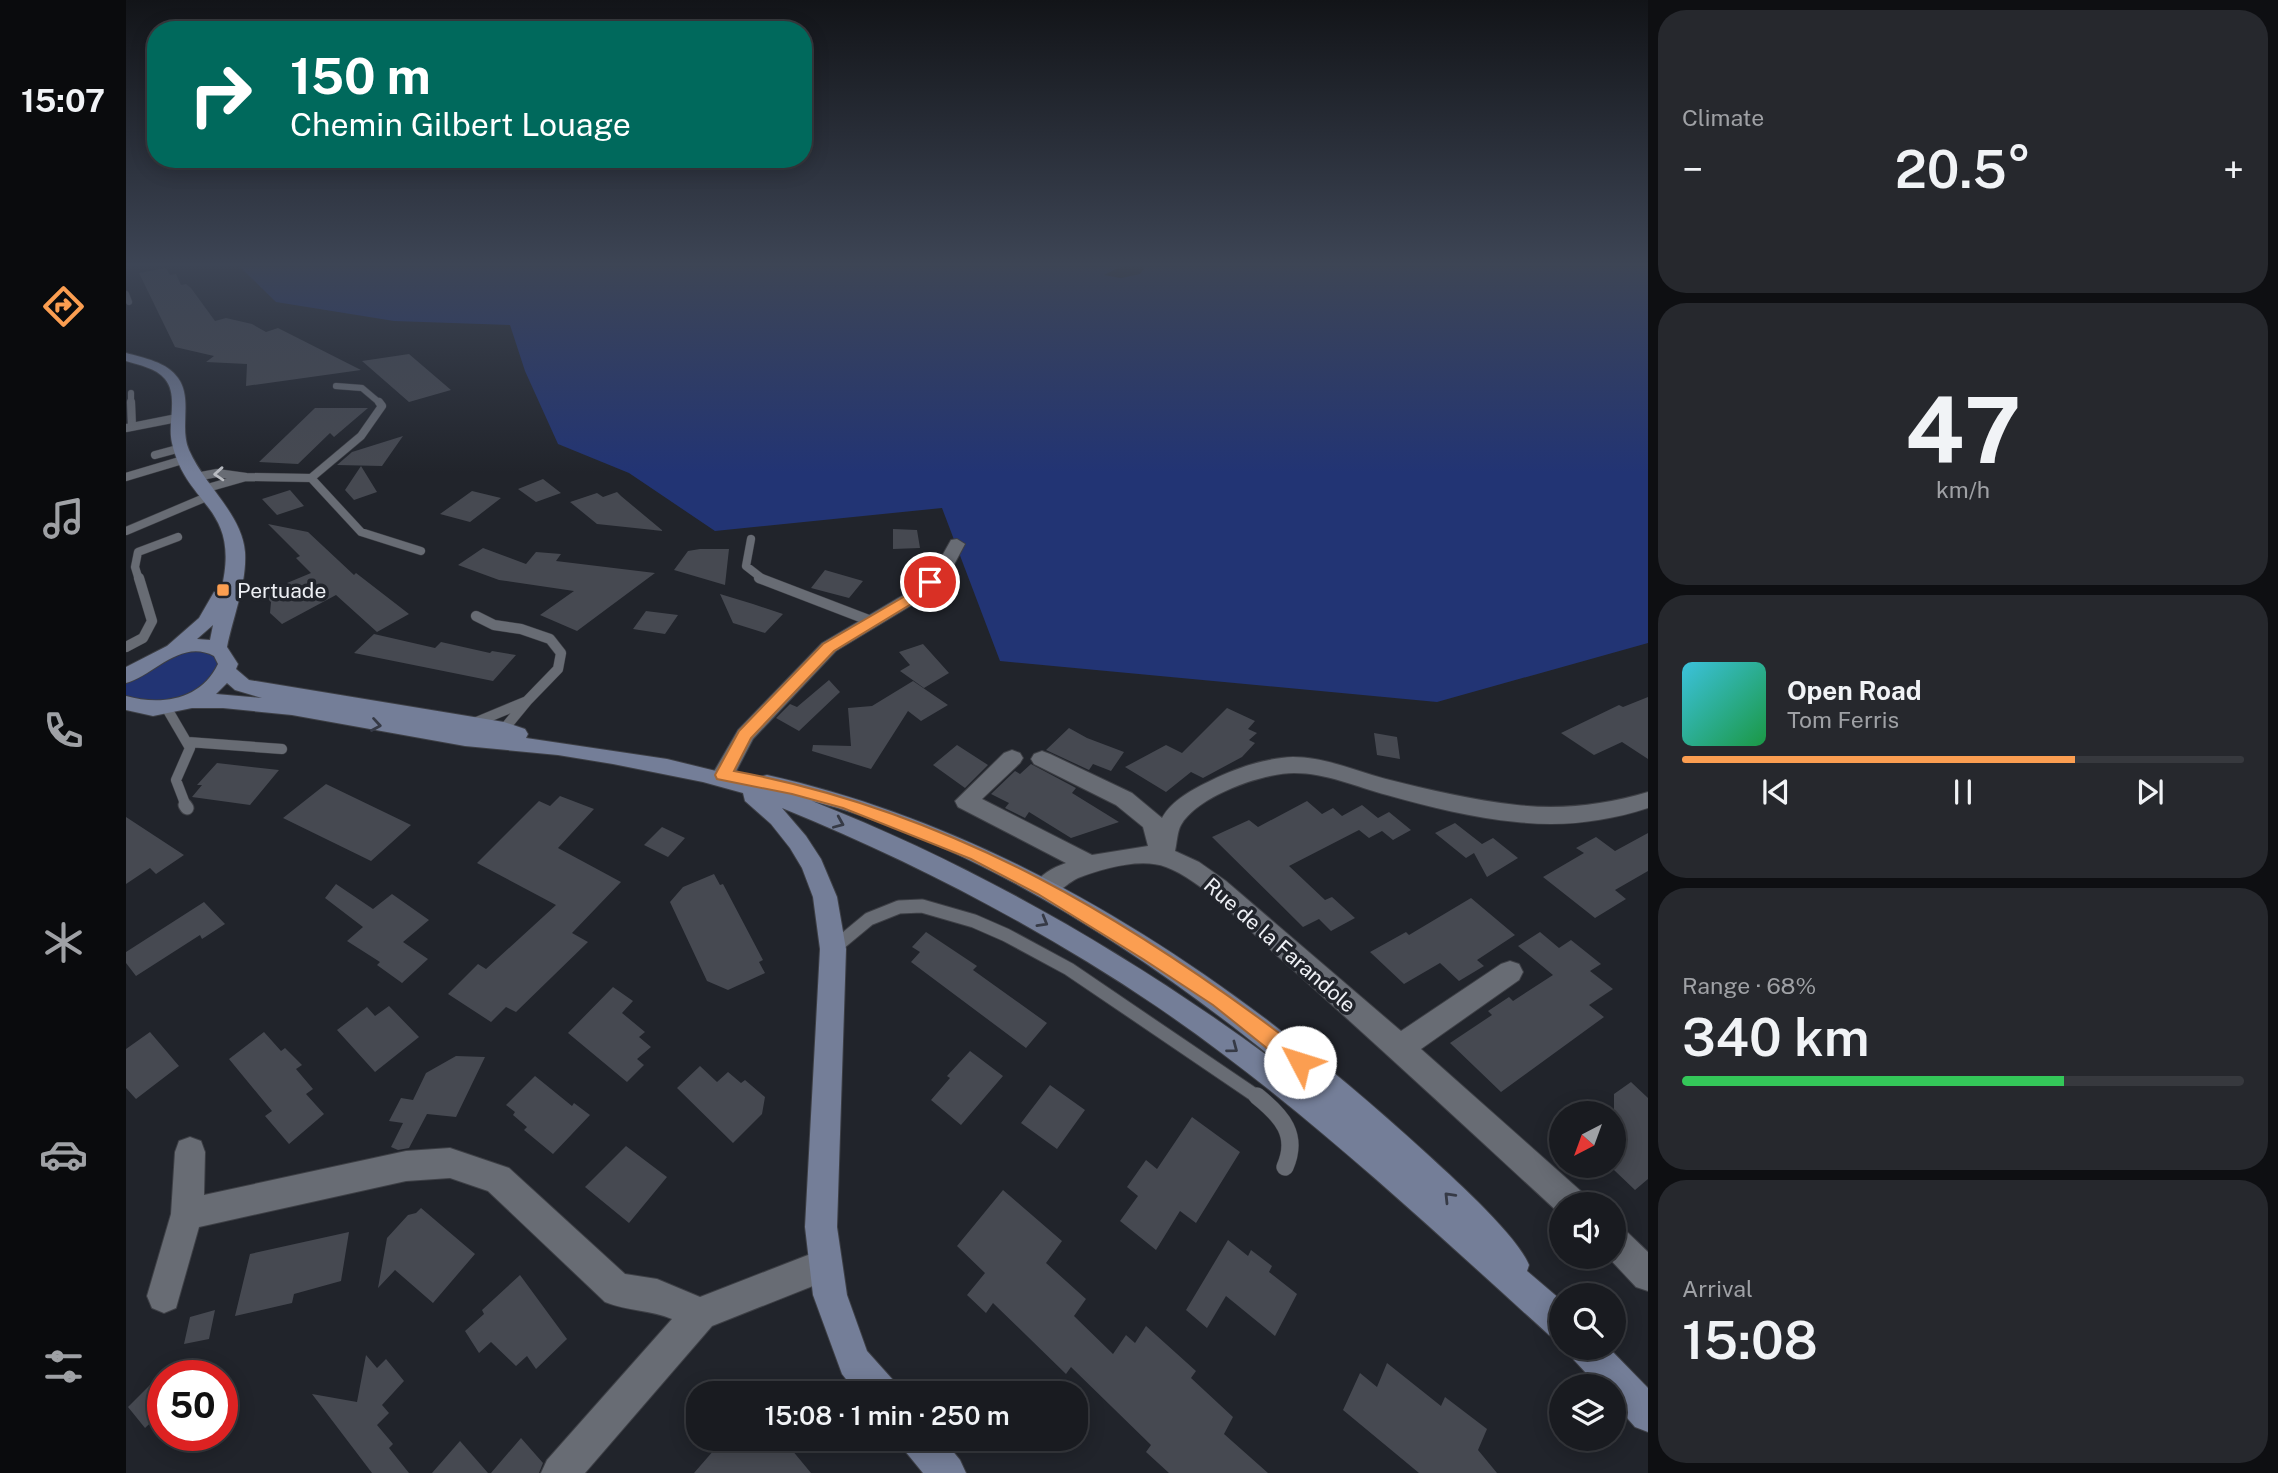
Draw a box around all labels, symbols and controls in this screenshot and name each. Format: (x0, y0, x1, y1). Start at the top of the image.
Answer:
text: 150 m (290, 47, 431, 105)
icon: right (175, 49, 266, 140)
text: 15:07 (21, 82, 105, 119)
text: Climate (1682, 104, 1764, 131)
text: Chemin Gilbert Louage (290, 106, 631, 143)
text: 20.5° (1895, 139, 2031, 200)
text: − (1682, 147, 1703, 192)
text: + (2223, 147, 2244, 192)
icon: directions (39, 282, 88, 331)
text: 47 (1905, 377, 2021, 483)
one-way arrow (213, 467, 224, 482)
text: km/h (1936, 476, 1990, 503)
icon: music (39, 494, 88, 543)
pin (900, 552, 960, 612)
icon: arrive (911, 563, 949, 601)
place label: Pertuade (237, 578, 326, 603)
marker: Pertuade (215, 582, 231, 598)
text: Open Road (1787, 675, 1922, 706)
icon: phone (39, 706, 88, 755)
text: Tom Ferris (1787, 706, 1899, 733)
one-way arrow (370, 717, 382, 732)
icon: previous (1757, 773, 1795, 811)
icon: pause (1944, 773, 1982, 811)
icon: next (2131, 773, 2169, 811)
one-way arrow (831, 815, 844, 829)
street label: Rue de la Farandole (1199, 872, 1361, 1018)
one-way arrow (1035, 914, 1048, 927)
icon: climate (39, 918, 88, 967)
text: Range · 68% (1682, 972, 1816, 999)
text: 340 km (1682, 1007, 1870, 1068)
position arrow (1263, 1025, 1337, 1099)
one-way arrow (1225, 1039, 1238, 1052)
north arrow (1549, 1101, 1626, 1178)
map controls (1549, 1101, 1626, 1451)
icon: car (39, 1130, 88, 1179)
one-way arrow (1444, 1192, 1457, 1205)
button: sound (1549, 1192, 1626, 1269)
text: Arrival (1682, 1275, 1753, 1302)
button: search (1549, 1283, 1626, 1360)
text: 15:08 (1682, 1310, 1818, 1371)
icon: filters (39, 1342, 88, 1391)
speed limit sign: 50 (147, 1360, 238, 1451)
button: layers (1549, 1374, 1626, 1451)
text: 15:08 · 1 min · 250 m (764, 1400, 1010, 1431)

